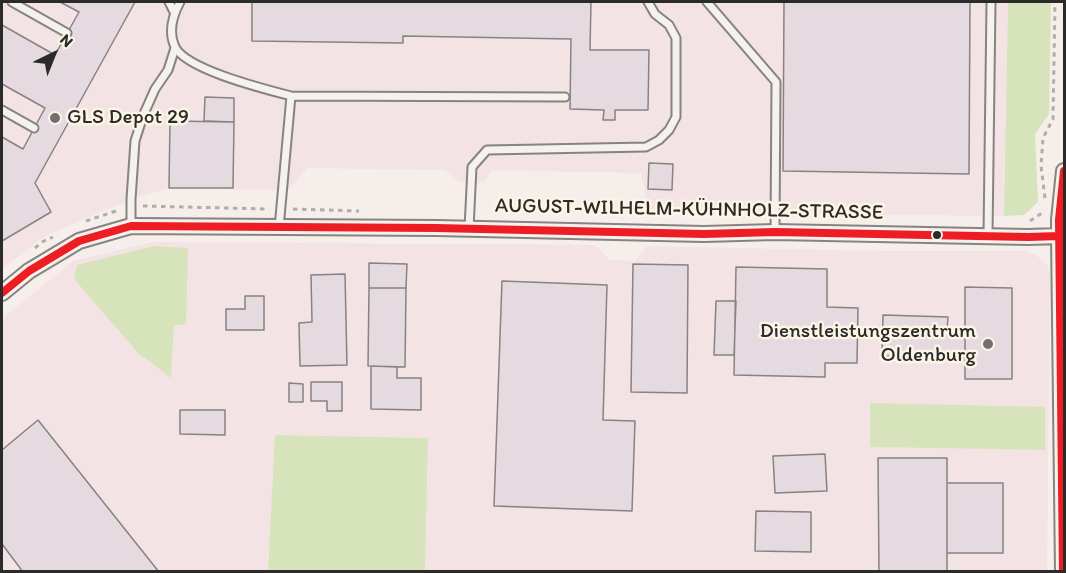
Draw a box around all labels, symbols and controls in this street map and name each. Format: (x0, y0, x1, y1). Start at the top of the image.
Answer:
north arrow (24, 24, 84, 84)
text: N (56, 30, 77, 51)
place label: GLS Depot 29 (67, 105, 189, 131)
marker: GLS Depot 29 (48, 111, 62, 125)
street label: AUGUST-WILHELM-KÜHNHOLZ-STRASSE (494, 194, 884, 226)
unlabelled marker (931, 229, 943, 241)
place label: Dienstleistungszentrum Oldenburg (760, 319, 976, 369)
marker: Dienstleistungszentrum Oldenburg (981, 337, 995, 351)

